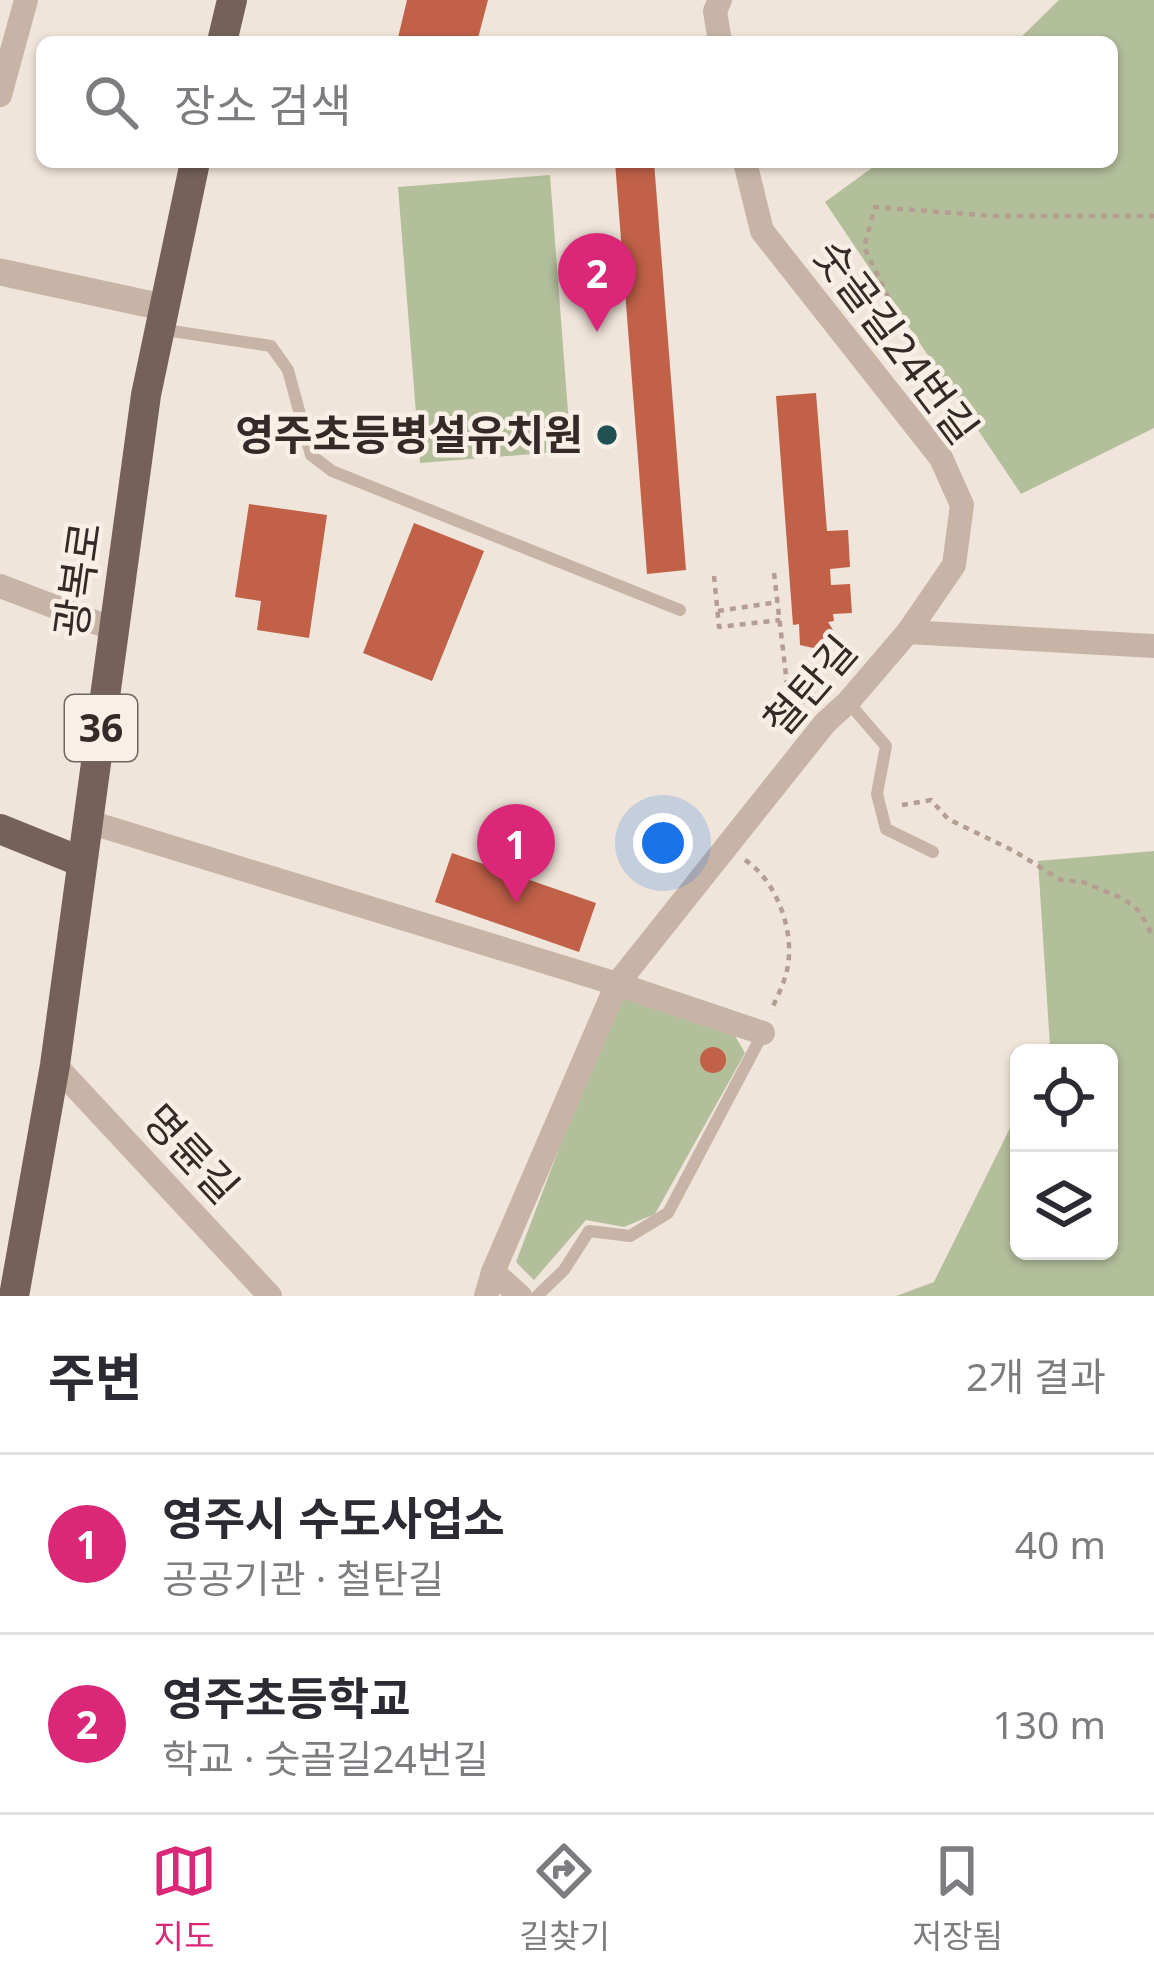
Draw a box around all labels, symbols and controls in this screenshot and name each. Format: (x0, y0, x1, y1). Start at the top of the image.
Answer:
search box (36, 36, 1118, 168)
icon: search (78, 69, 144, 135)
text: 장소 검색 (174, 74, 351, 135)
street label: 숫골길24번길 (802, 228, 993, 455)
pin: 2 (558, 233, 636, 332)
place label: 영주초등병설유치원 (235, 405, 583, 462)
marker: 영주초등병설유치원 (594, 422, 620, 448)
street label: 광복로 (40, 518, 113, 641)
street label: 철탄길 (749, 623, 868, 747)
road number: 36 (65, 695, 137, 761)
pin: 1 (477, 804, 555, 903)
your location (633, 813, 693, 873)
map controls (1010, 1044, 1118, 1260)
button: locate (1010, 1044, 1118, 1152)
street label: 명륜길 (132, 1091, 252, 1215)
button: layers (1010, 1152, 1118, 1260)
text: 주변 (48, 1341, 142, 1411)
text: 2개 결과 (966, 1349, 1106, 1402)
text: 영주시 수도사업소 (162, 1487, 505, 1548)
text: 1 (76, 1517, 98, 1570)
text: 40 m (1015, 1517, 1106, 1570)
text: 공공기관 · 철탄길 (162, 1551, 444, 1604)
text: 영주초등학교 (162, 1667, 410, 1728)
text: 2 (76, 1697, 98, 1750)
text: 130 m (992, 1697, 1106, 1750)
text: 학교 · 숫골길24번길 (162, 1731, 489, 1784)
tab: 지도 (151, 1838, 217, 1958)
tab: 길찾기 (519, 1838, 610, 1958)
tab: 저장됨 (912, 1838, 1003, 1958)

